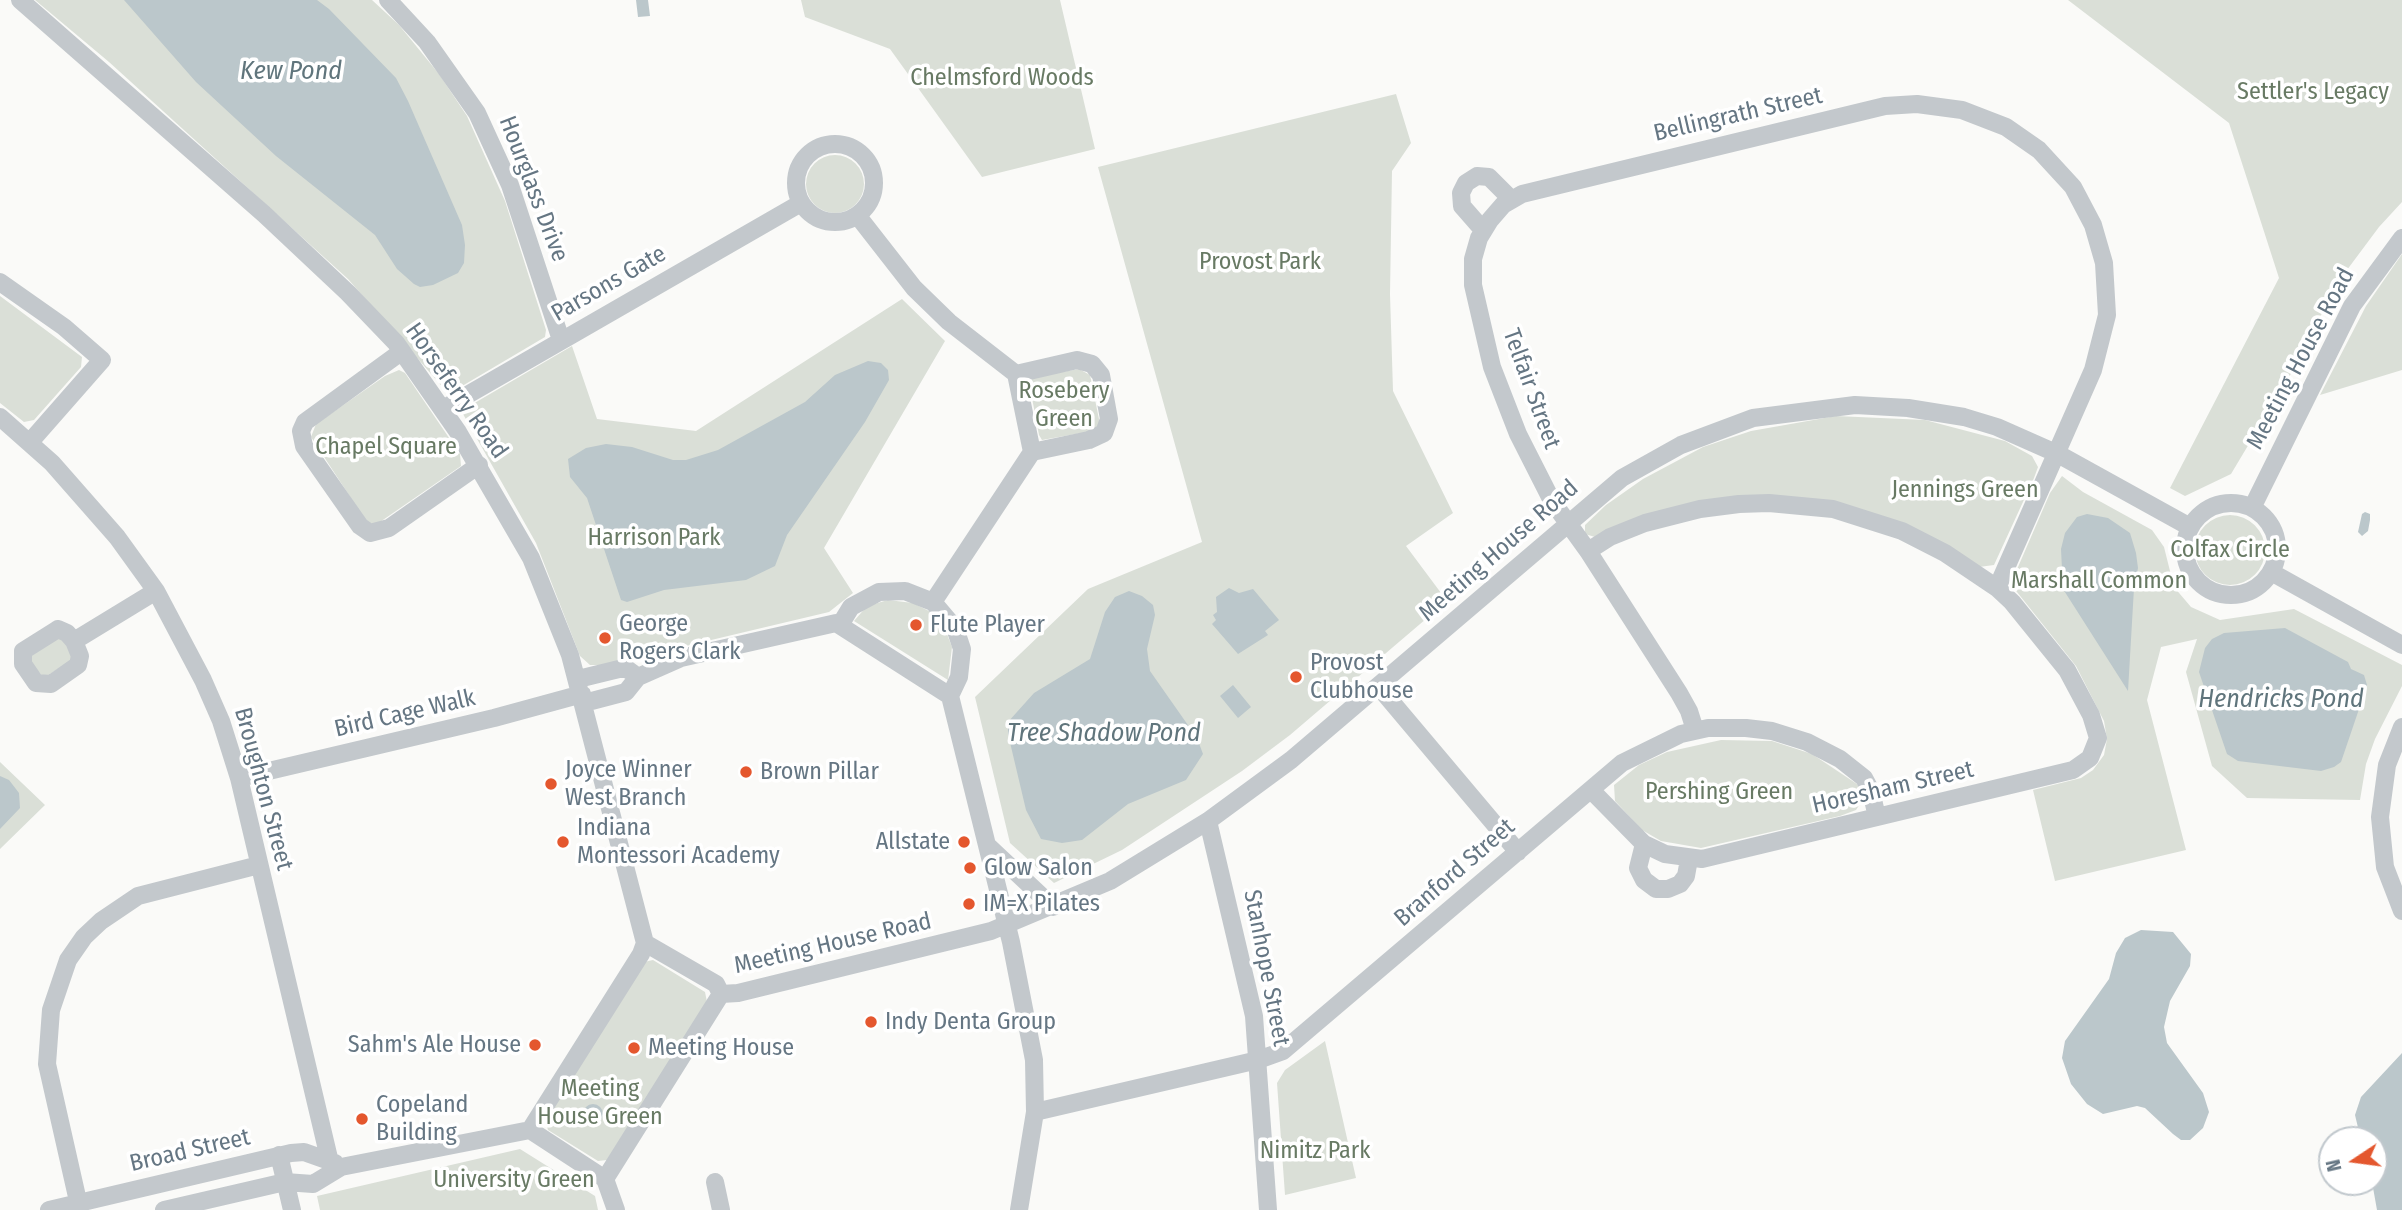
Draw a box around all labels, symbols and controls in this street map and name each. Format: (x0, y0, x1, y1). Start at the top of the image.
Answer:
water label: Kew Pond (240, 56, 342, 88)
park label: Chelmsford Woods (910, 64, 1094, 92)
park label: Settler's Legacy (2237, 78, 2389, 106)
street label: Bellingrath Street (1651, 82, 1825, 148)
street label: Hourglass Drive (492, 112, 574, 266)
street label: Parsons Gate (547, 240, 671, 328)
park label: Provost Park (1199, 248, 1321, 276)
street label: Meeting House Road (2241, 263, 2361, 455)
street label: Horseferry Road (399, 318, 513, 464)
street label: Telfair Street (1496, 325, 1566, 453)
park label: Rosebery Green (1018, 377, 1110, 433)
park label: Chapel Square (315, 433, 457, 461)
street label: Meeting House Road (1414, 474, 1584, 628)
park label: Jennings Green (1891, 476, 2039, 504)
park label: Harrison Park (588, 524, 720, 552)
park label: Colfax Circle (2170, 536, 2290, 564)
park label: Marshall Common (2011, 567, 2187, 595)
place label: George Rogers Clark (619, 610, 741, 666)
place label: Flute Player (930, 611, 1045, 639)
marker: Flute Player (908, 617, 924, 633)
marker: George Rogers Clark (597, 630, 613, 646)
place label: Provost Clubhouse (1310, 649, 1414, 705)
marker: Provost Clubhouse (1288, 669, 1304, 685)
street label: Bird Cage Walk (332, 684, 478, 744)
water label: Hendricks Pond (2198, 684, 2364, 716)
street label: Broughton Street (227, 704, 299, 874)
water label: Tree Shadow Pond (1007, 718, 1201, 750)
street label: Horesham Street (1810, 755, 1976, 821)
place label: Joyce Winner West Branch (565, 756, 692, 812)
place label: Brown Pillar (760, 758, 879, 786)
marker: Brown Pillar (738, 764, 754, 780)
marker: Joyce Winner West Branch (543, 776, 559, 792)
park label: Pershing Green (1645, 778, 1793, 806)
street label: Branford Street (1389, 813, 1521, 933)
place label: Indiana Montessori Academy (577, 814, 780, 870)
place label: Allstate (876, 828, 950, 856)
marker: Indiana Montessori Academy (555, 834, 571, 850)
marker: Allstate (956, 834, 972, 850)
place label: Glow Salon (984, 854, 1093, 882)
marker: Glow Salon (962, 860, 978, 876)
street label: Stanhope Street (1237, 887, 1295, 1049)
place label: IM=X Pilates (983, 890, 1100, 918)
marker: IM=X Pilates (961, 896, 977, 912)
street label: Meeting House Road (732, 907, 934, 981)
place label: Indy Denta Group (885, 1008, 1056, 1036)
marker: Indy Denta Group (863, 1014, 879, 1030)
place label: Sahm's Ale House (348, 1031, 521, 1059)
place label: Meeting House (648, 1034, 794, 1062)
marker: Sahm's Ale House (527, 1037, 543, 1053)
marker: Meeting House (626, 1040, 642, 1056)
park label: Meeting House Green (537, 1075, 663, 1131)
place label: Copeland Building (376, 1091, 468, 1147)
marker: Copeland Building (354, 1111, 370, 1127)
street label: Broad Street (127, 1123, 253, 1179)
north arrow (2318, 1126, 2388, 1196)
park label: Nimitz Park (1260, 1137, 1370, 1165)
text: N (2322, 1157, 2346, 1174)
park label: University Green (433, 1166, 595, 1194)

